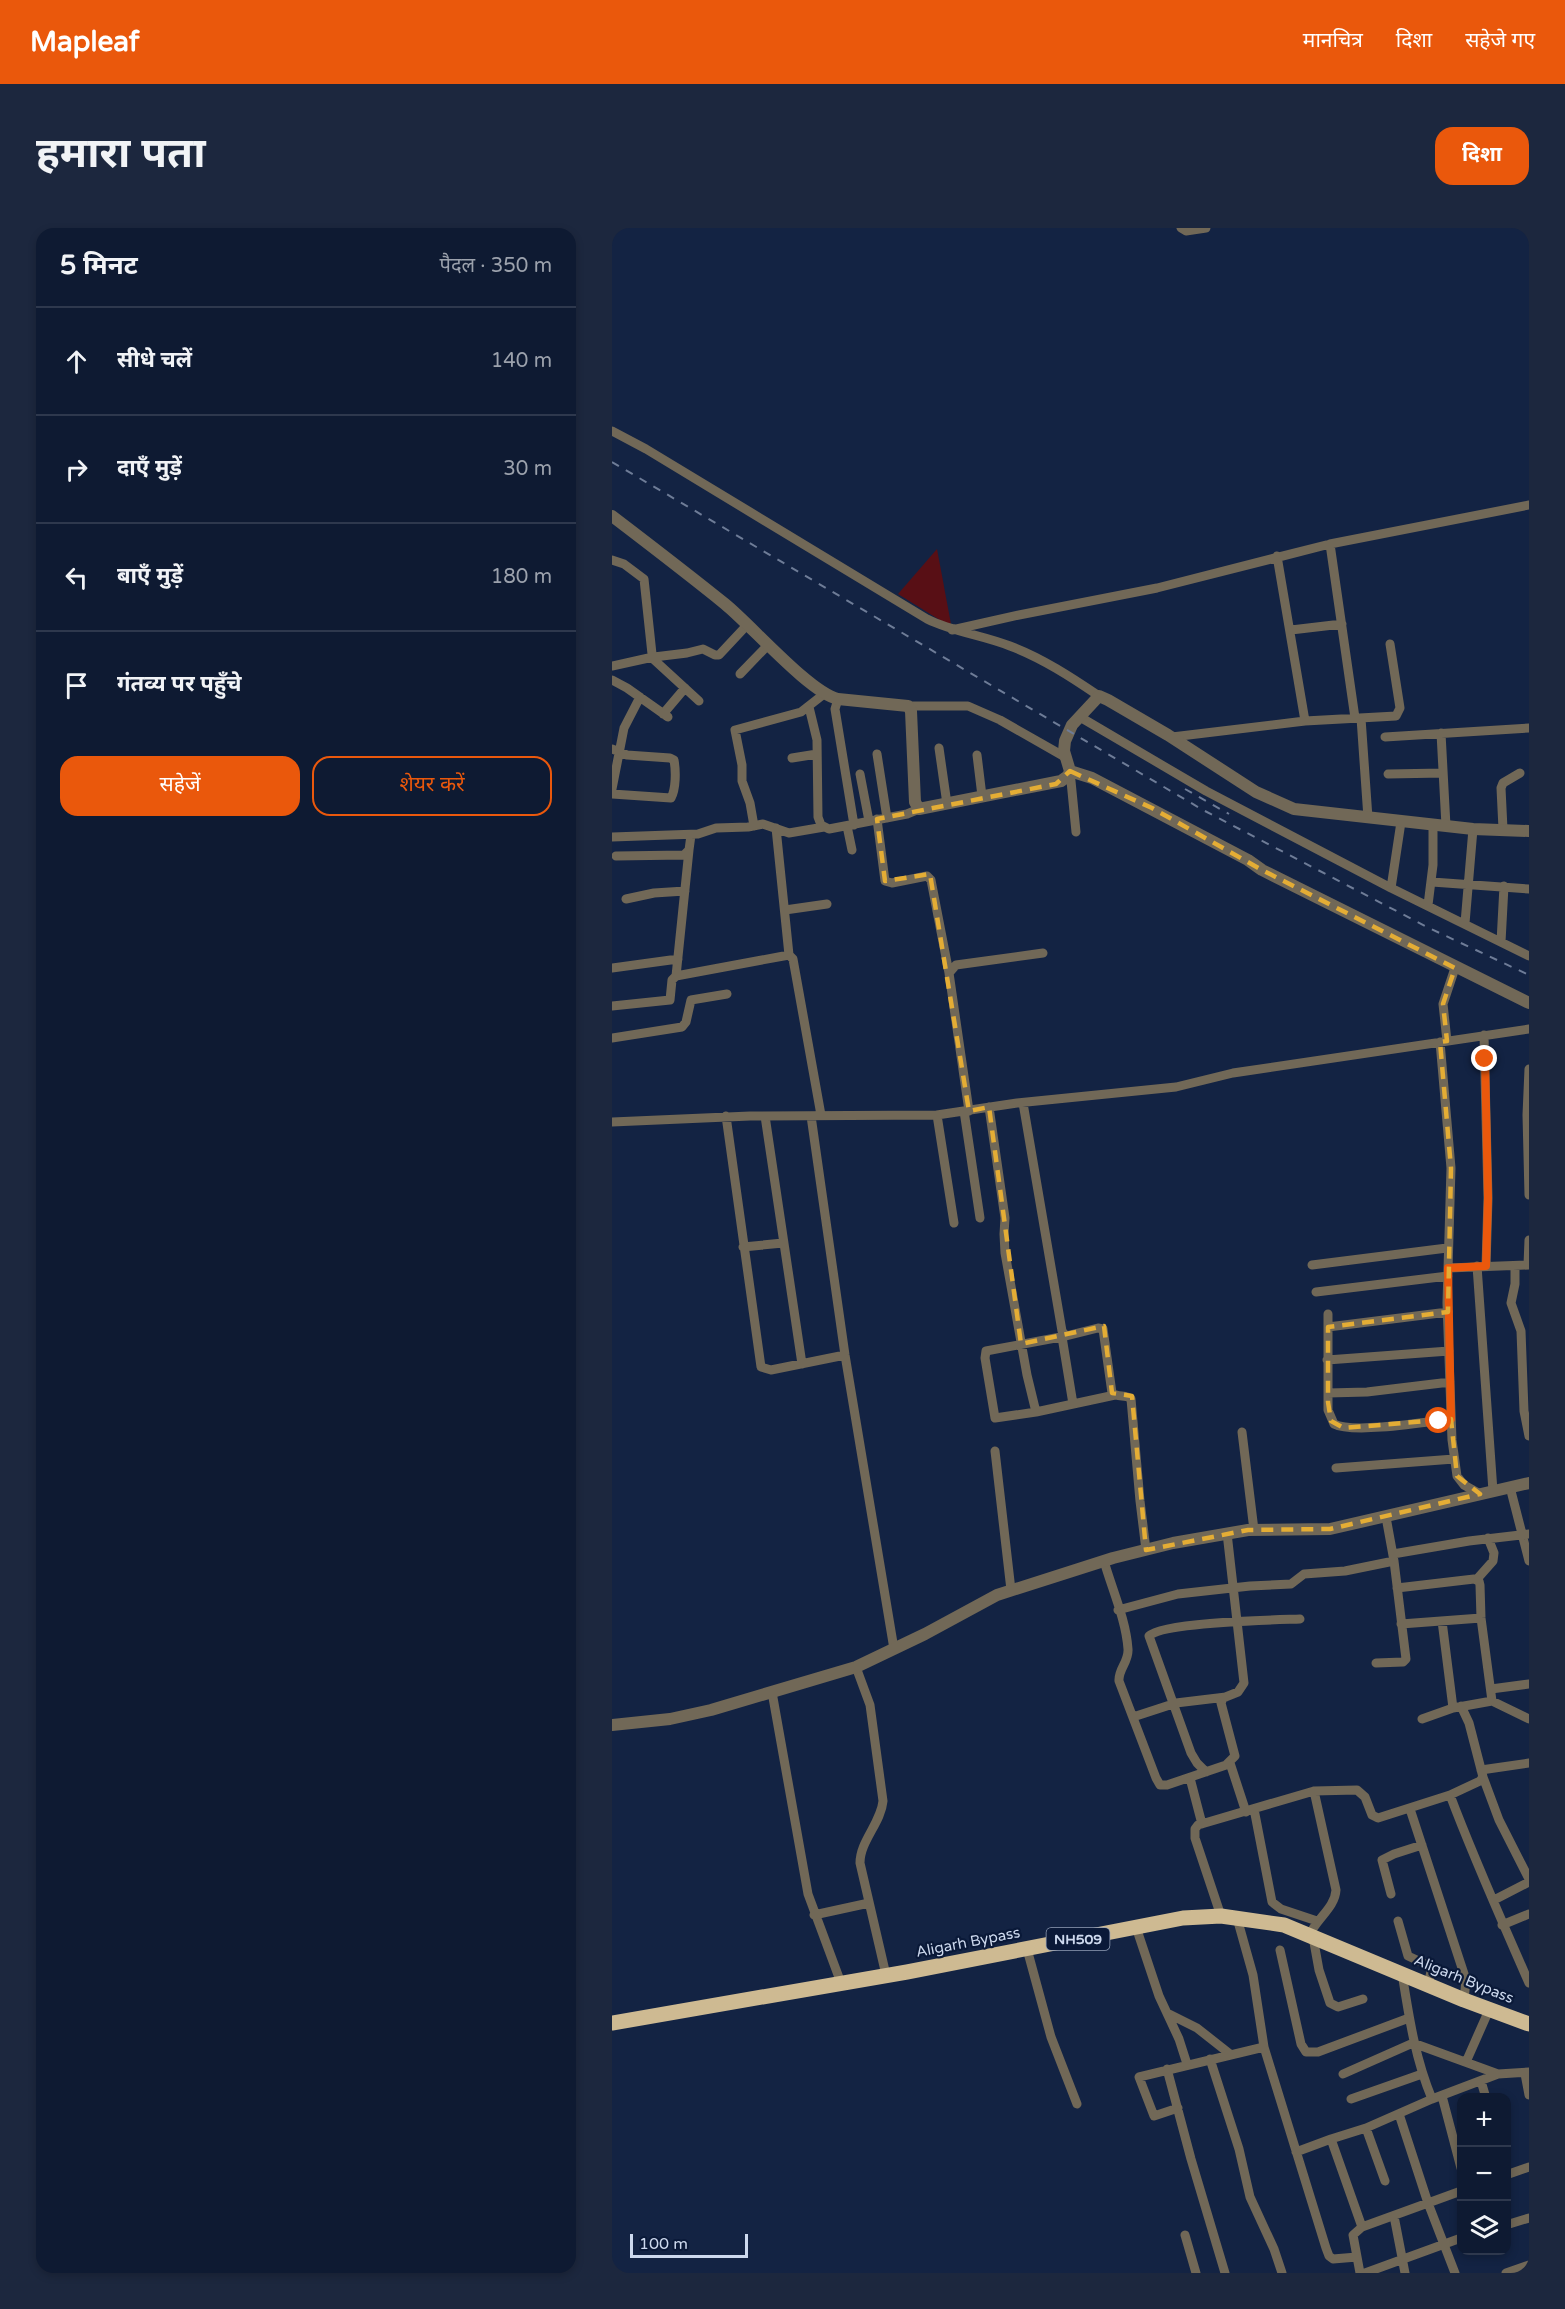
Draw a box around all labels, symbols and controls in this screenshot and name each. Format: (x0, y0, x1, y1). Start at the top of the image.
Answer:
text: Mapleaf (30, 25, 139, 59)
text: मानचित्र (1303, 28, 1363, 53)
text: दिशा (1396, 28, 1432, 53)
text: सहेजे गए (1465, 28, 1535, 53)
button: दिशा (1435, 127, 1529, 185)
text: हमारा पता (36, 128, 206, 179)
text: 5 मिनट (60, 250, 138, 281)
text: पैदल · 350 m (440, 254, 552, 278)
icon: ahead (60, 345, 93, 378)
text: सीधे चलें (117, 347, 192, 373)
text: 140 m (491, 349, 552, 373)
icon: right (60, 453, 93, 486)
text: दाएँ मुड़ें (117, 455, 182, 481)
text: 30 m (503, 457, 552, 481)
icon: left (60, 561, 93, 594)
text: बाएँ मुड़ें (117, 563, 183, 589)
text: 180 m (491, 565, 552, 589)
icon: arrive (60, 669, 93, 702)
text: गंतव्य पर पहुँचे (117, 671, 242, 697)
button: सहेजें (60, 756, 300, 816)
button: शेयर करें (312, 756, 552, 816)
route end (1471, 1045, 1497, 1071)
route start (1425, 1407, 1451, 1433)
street label: Aligarh Bypass (914, 1923, 1022, 1961)
road number: NH509 (1046, 1928, 1110, 1950)
street label: Aligarh Bypass (1412, 1951, 1516, 2007)
map controls (1457, 2093, 1511, 2255)
button: + (1457, 2093, 1511, 2147)
button: − (1457, 2147, 1511, 2201)
button: layers (1457, 2201, 1511, 2255)
scale bar (630, 2231, 748, 2258)
text: 100 m (639, 2234, 688, 2254)

